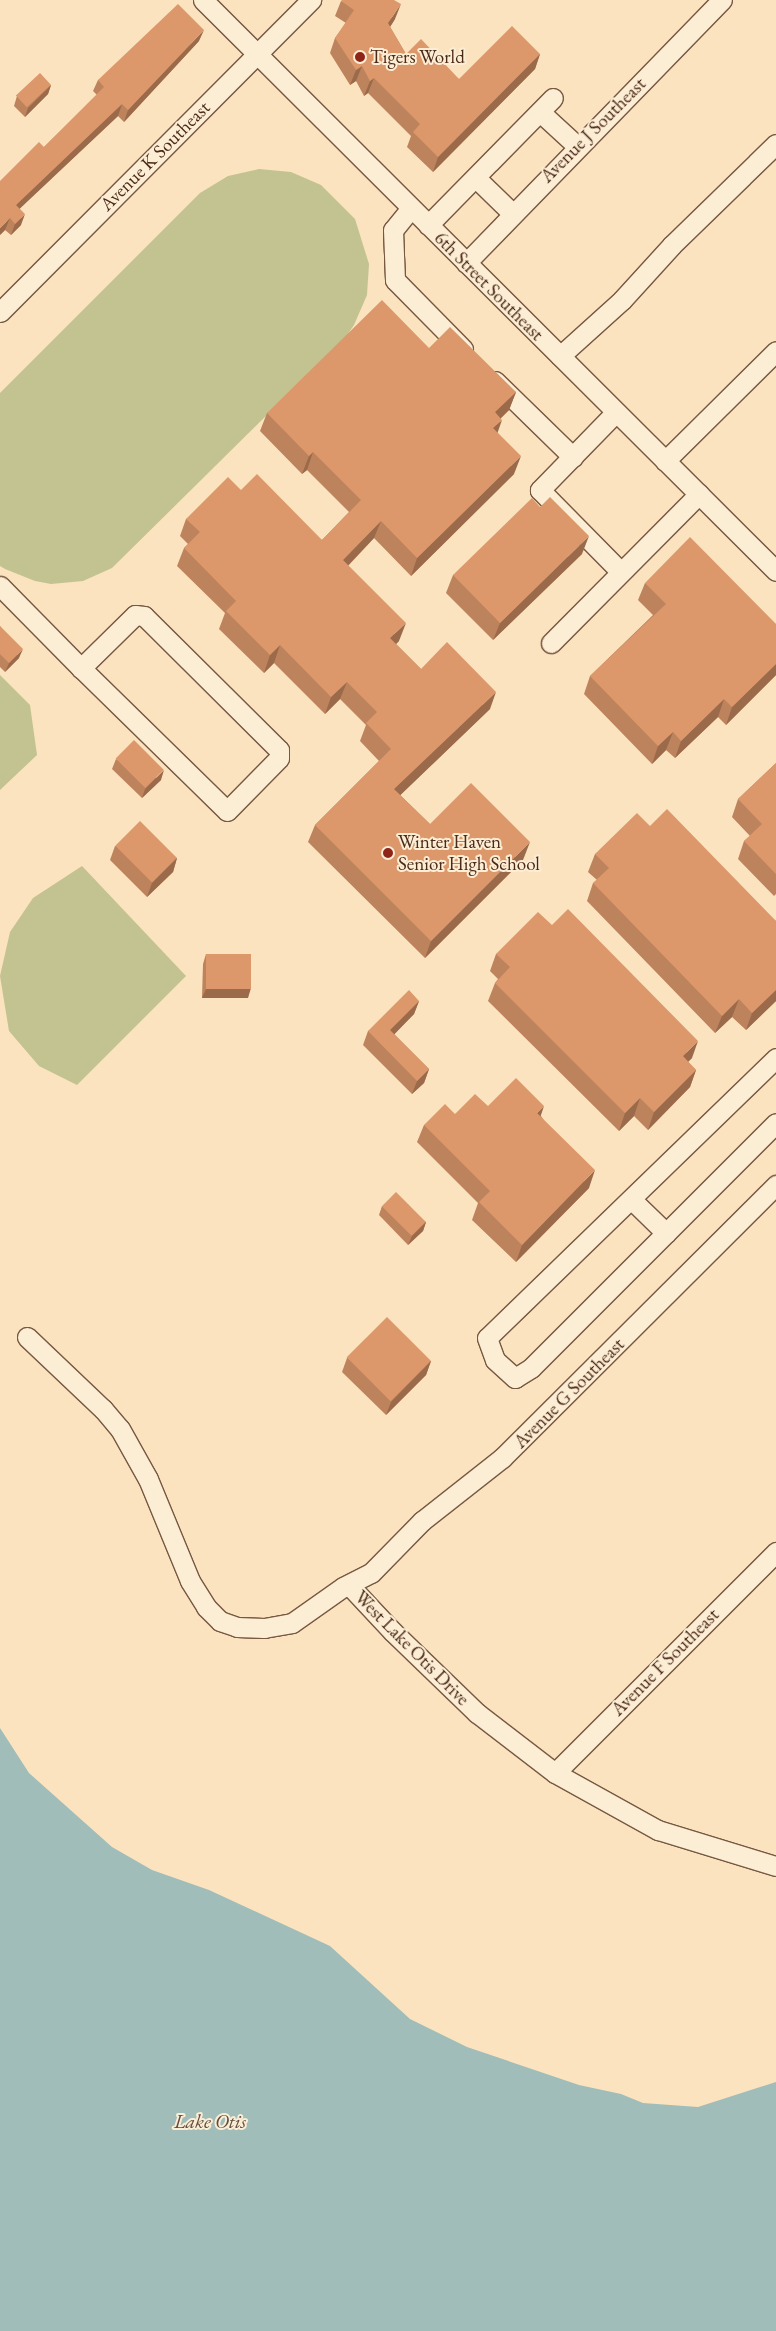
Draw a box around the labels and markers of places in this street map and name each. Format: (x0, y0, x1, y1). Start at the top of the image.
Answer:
place label: Tigers World (370, 46, 465, 68)
marker: Tigers World (354, 51, 366, 63)
place label: Winter Haven Senior High School (398, 831, 540, 875)
marker: Winter Haven Senior High School (382, 847, 394, 859)

